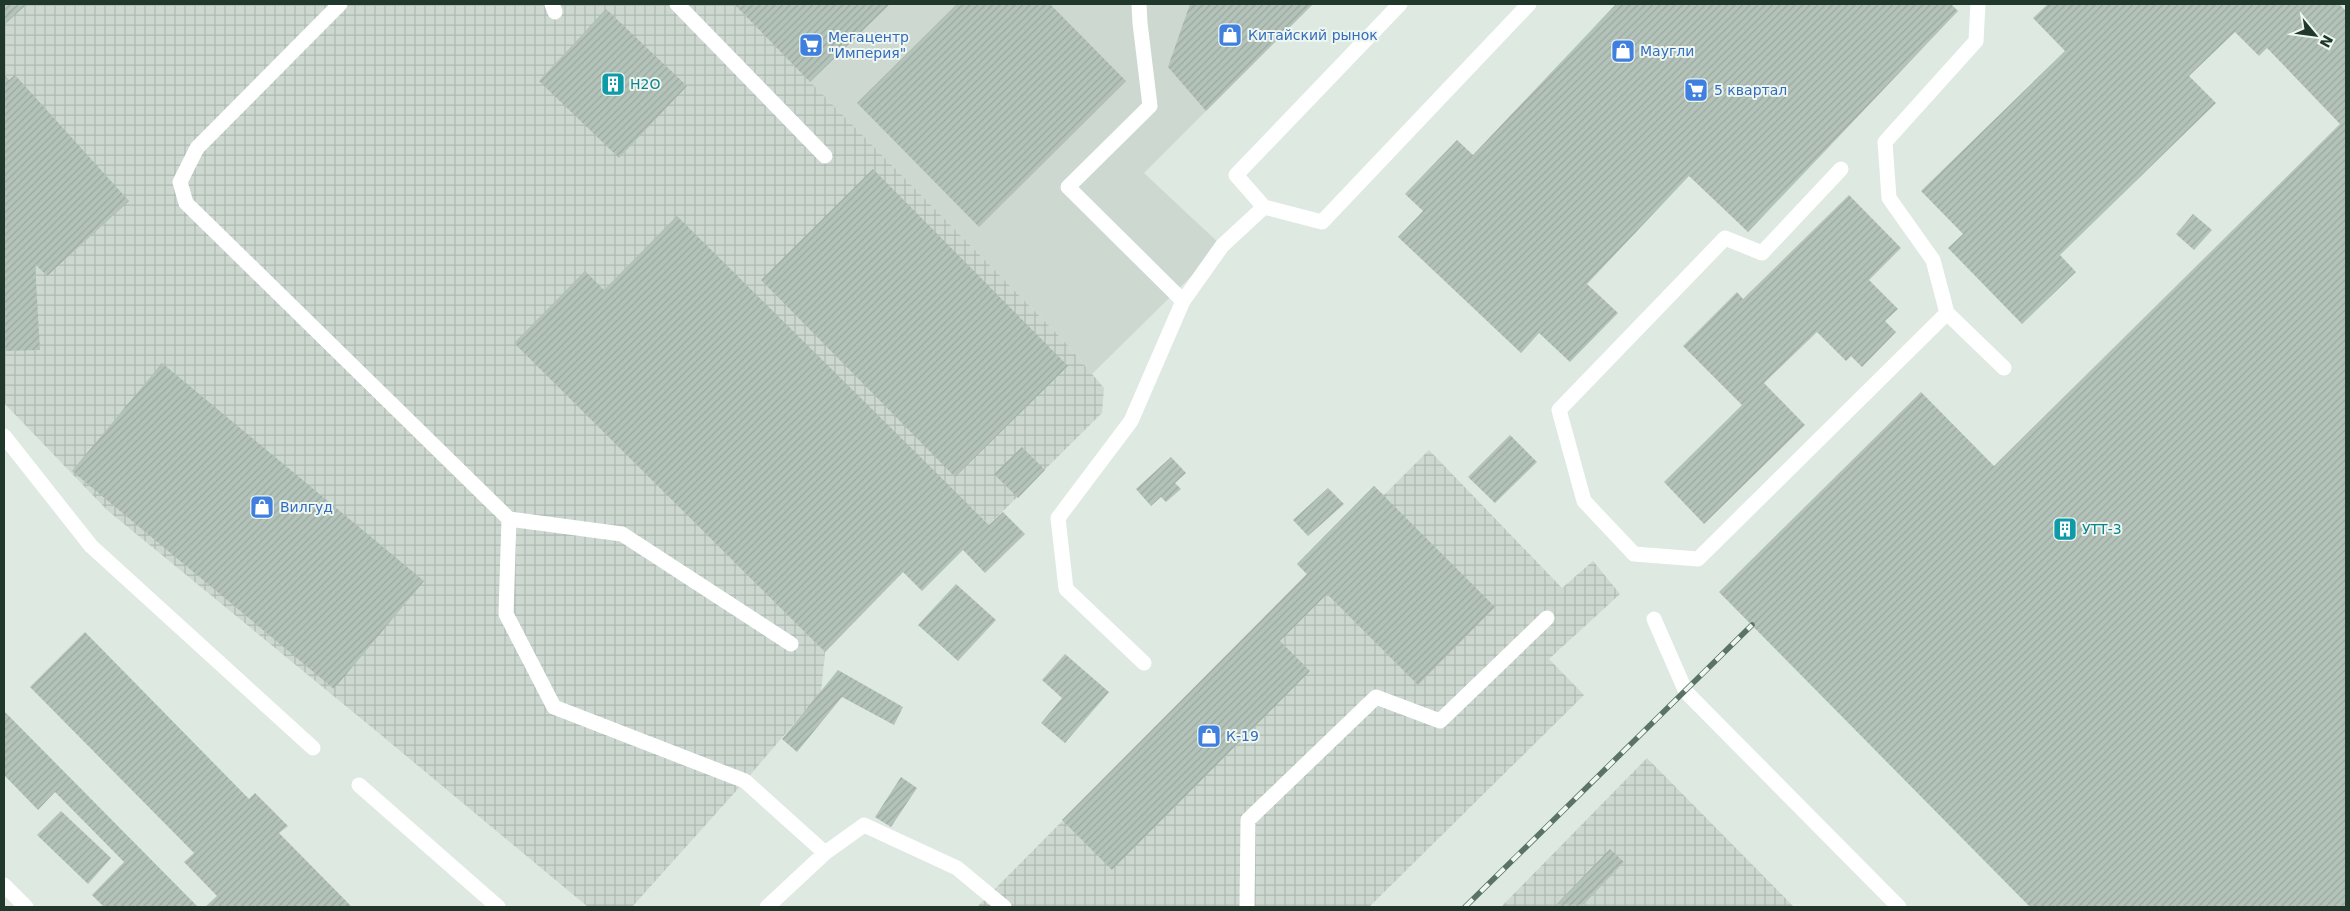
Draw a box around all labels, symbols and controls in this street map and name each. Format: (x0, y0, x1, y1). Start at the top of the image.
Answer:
north arrow (2290, 10, 2340, 60)
shop icon: Китайский рынок (1217, 22, 1243, 48)
place label: Китайский рынок (1248, 27, 1378, 43)
place label: Мегацентр "Империя" (828, 29, 909, 61)
supermarket icon: Мегацентр "Империя" (798, 32, 824, 58)
text: N (2317, 32, 2336, 50)
shop icon: Маугли (1610, 38, 1636, 64)
place label: Маугли (1640, 43, 1694, 59)
building icon: H2O (600, 71, 626, 97)
place label: H2O (630, 76, 660, 92)
supermarket icon: 5 квартал (1683, 77, 1709, 103)
place label: 5 квартал (1714, 82, 1787, 98)
shop icon: Вилгуд (249, 494, 275, 520)
place label: Вилгуд (280, 499, 333, 515)
building icon: УТТ-3 (2052, 516, 2078, 542)
place label: УТТ-3 (2082, 521, 2122, 537)
shop icon: К-19 (1196, 723, 1222, 749)
place label: К-19 (1226, 728, 1259, 744)

